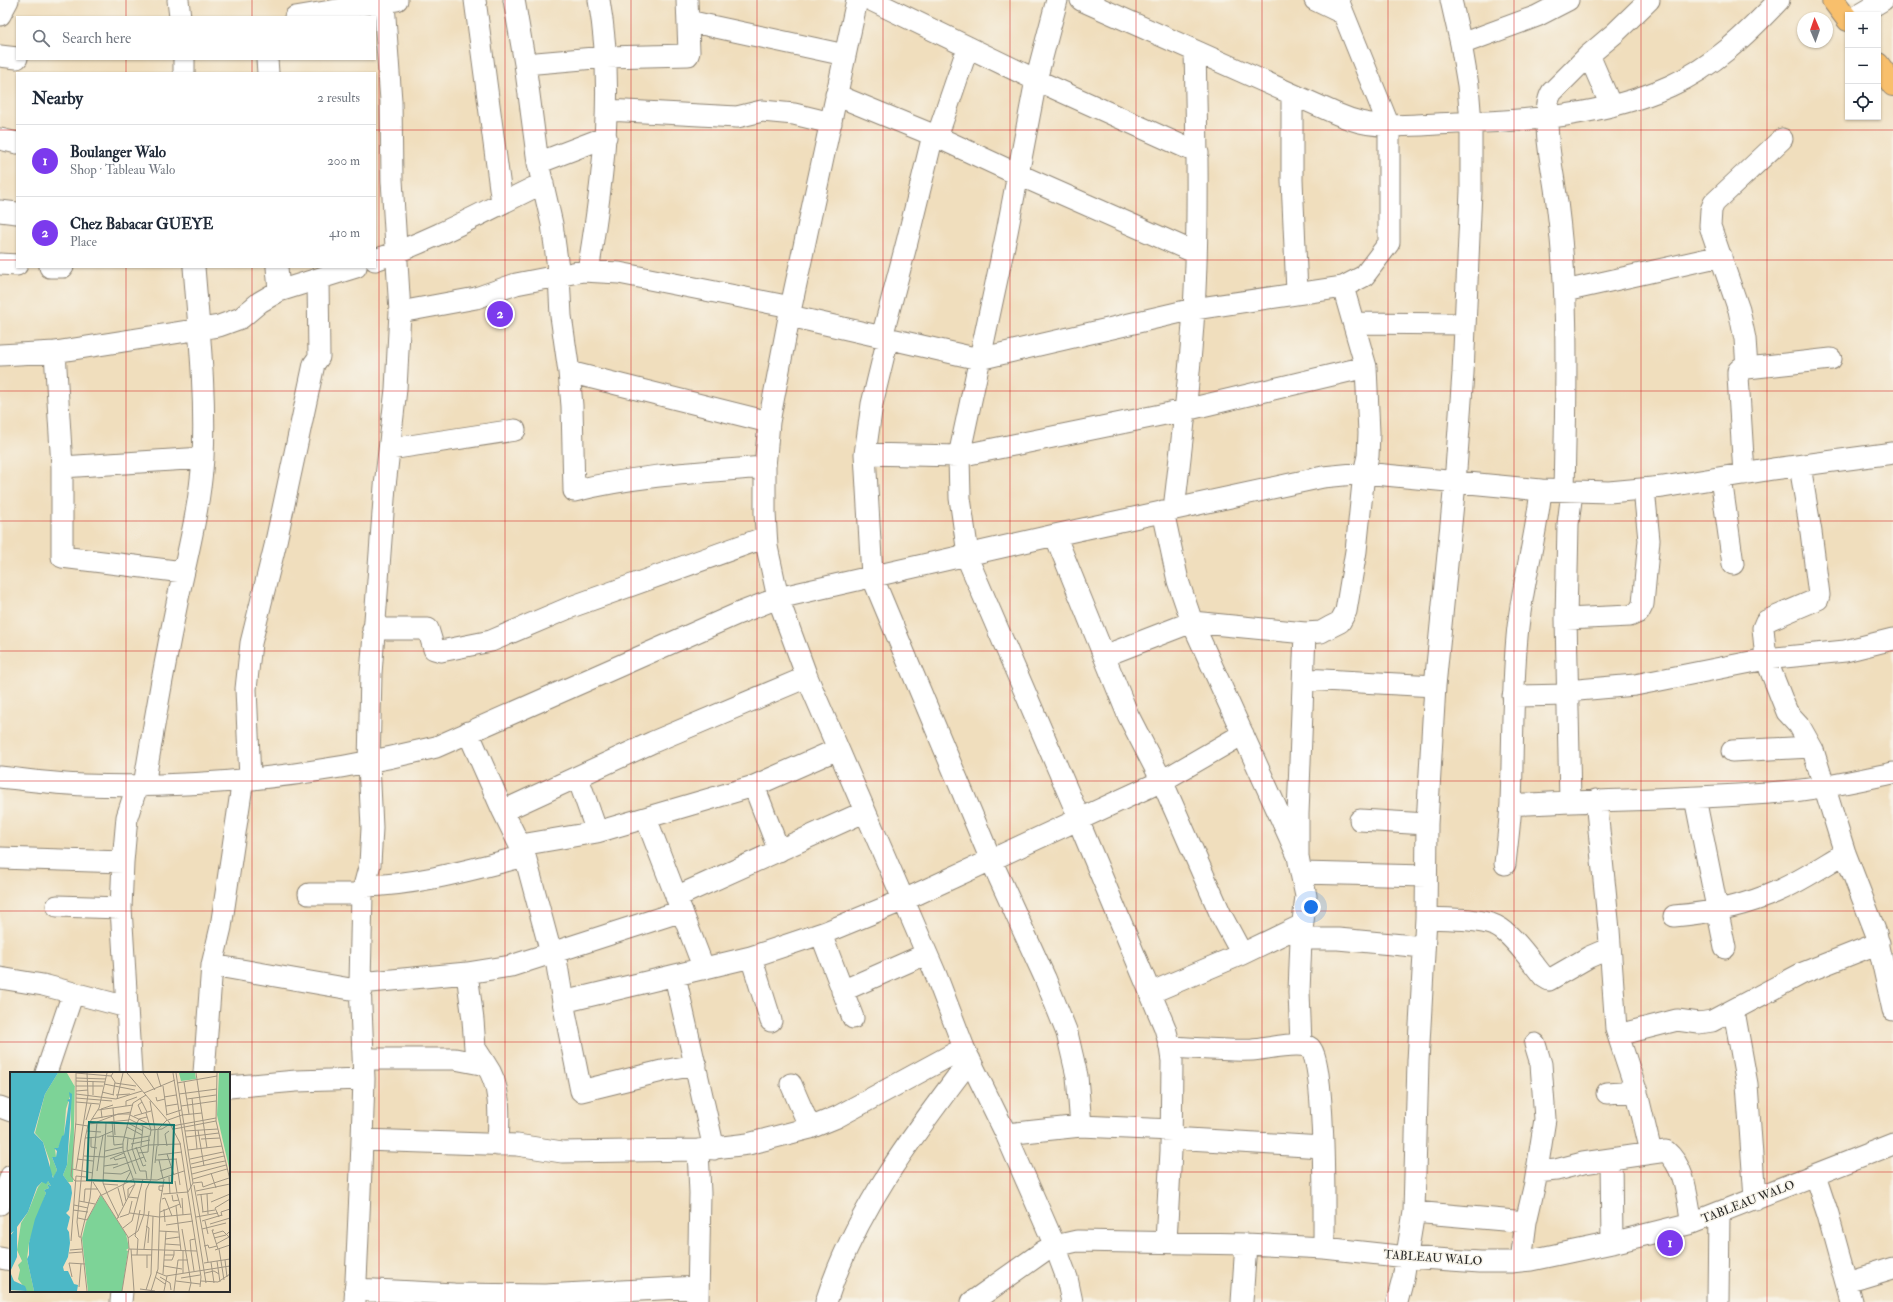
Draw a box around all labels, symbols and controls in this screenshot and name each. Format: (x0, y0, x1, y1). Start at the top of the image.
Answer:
north arrow (1797, 12, 1833, 48)
map controls (1845, 12, 1881, 120)
button: + (1845, 12, 1881, 48)
search box (16, 16, 376, 60)
icon: search (30, 27, 52, 49)
text: Search here (62, 29, 131, 48)
button: − (1845, 48, 1881, 84)
button: locate (1845, 84, 1881, 120)
text: Nearby (32, 88, 83, 109)
text: 2 results (317, 90, 360, 106)
text: Boulanger Walo (70, 143, 166, 162)
text: 1 (43, 153, 47, 169)
text: 200 m (327, 153, 360, 169)
text: Shop · Tableau Walo (70, 162, 175, 178)
text: Chez Babacar GUEYE (70, 215, 213, 234)
text: 2 (42, 225, 48, 241)
text: 410 m (329, 225, 360, 241)
text: Place (70, 234, 97, 250)
pin: 2 (487, 299, 513, 329)
your location (1301, 897, 1321, 917)
inset map (10, 1072, 230, 1292)
street label: TABLEAU WALO (1699, 1177, 1797, 1227)
pin: 1 (1657, 1228, 1683, 1258)
street label: TABLEAU WALO (1383, 1247, 1483, 1269)

